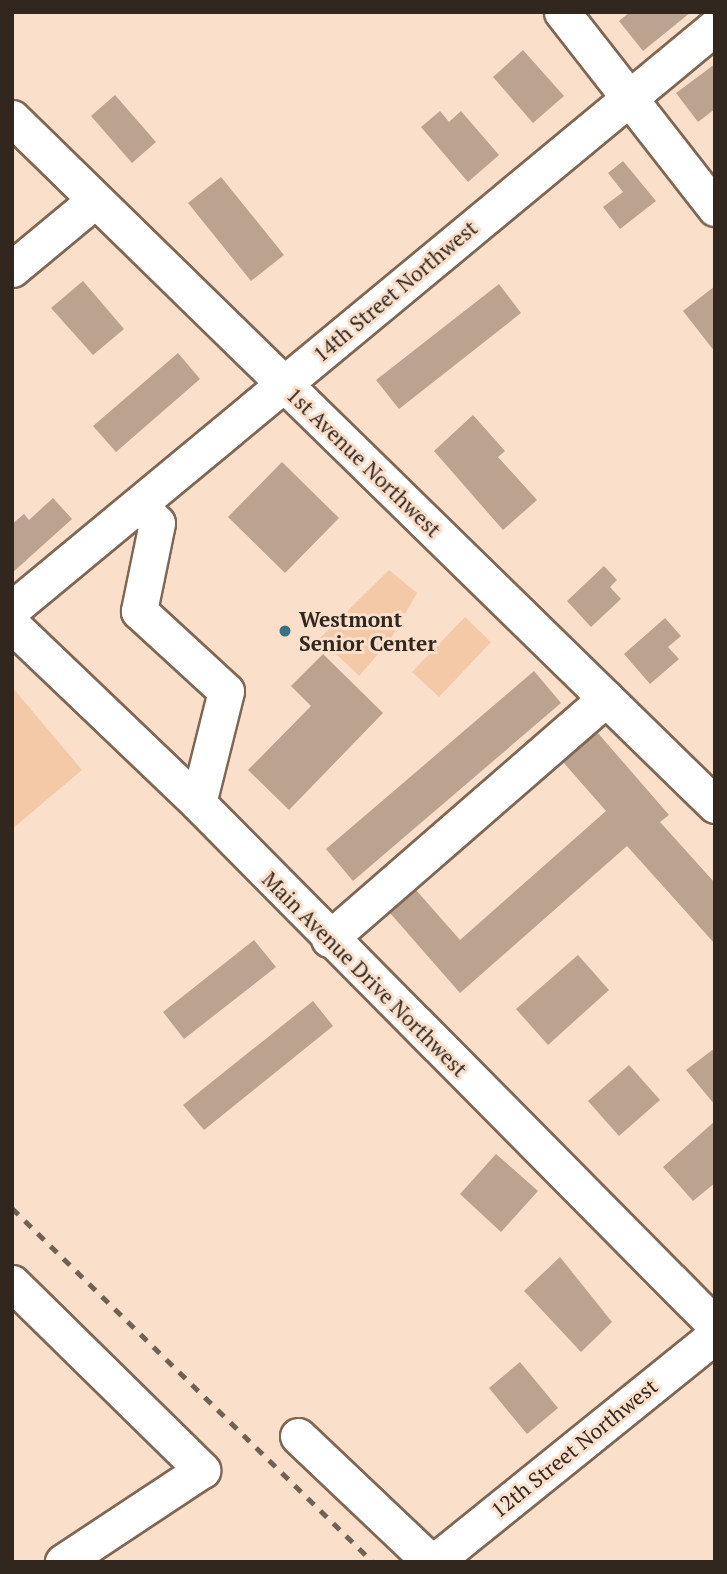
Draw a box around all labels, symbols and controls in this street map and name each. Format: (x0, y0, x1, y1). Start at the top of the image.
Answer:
street label: 14th Street Northwest (308, 215, 482, 367)
street label: 1st Avenue Northwest (282, 382, 446, 542)
place label: Westmont Senior Center (299, 606, 436, 656)
marker: Westmont Senior Center (277, 623, 293, 639)
street label: Main Avenue Drive Northwest (257, 866, 473, 1082)
street label: 12th Street Northwest (486, 1373, 662, 1523)

